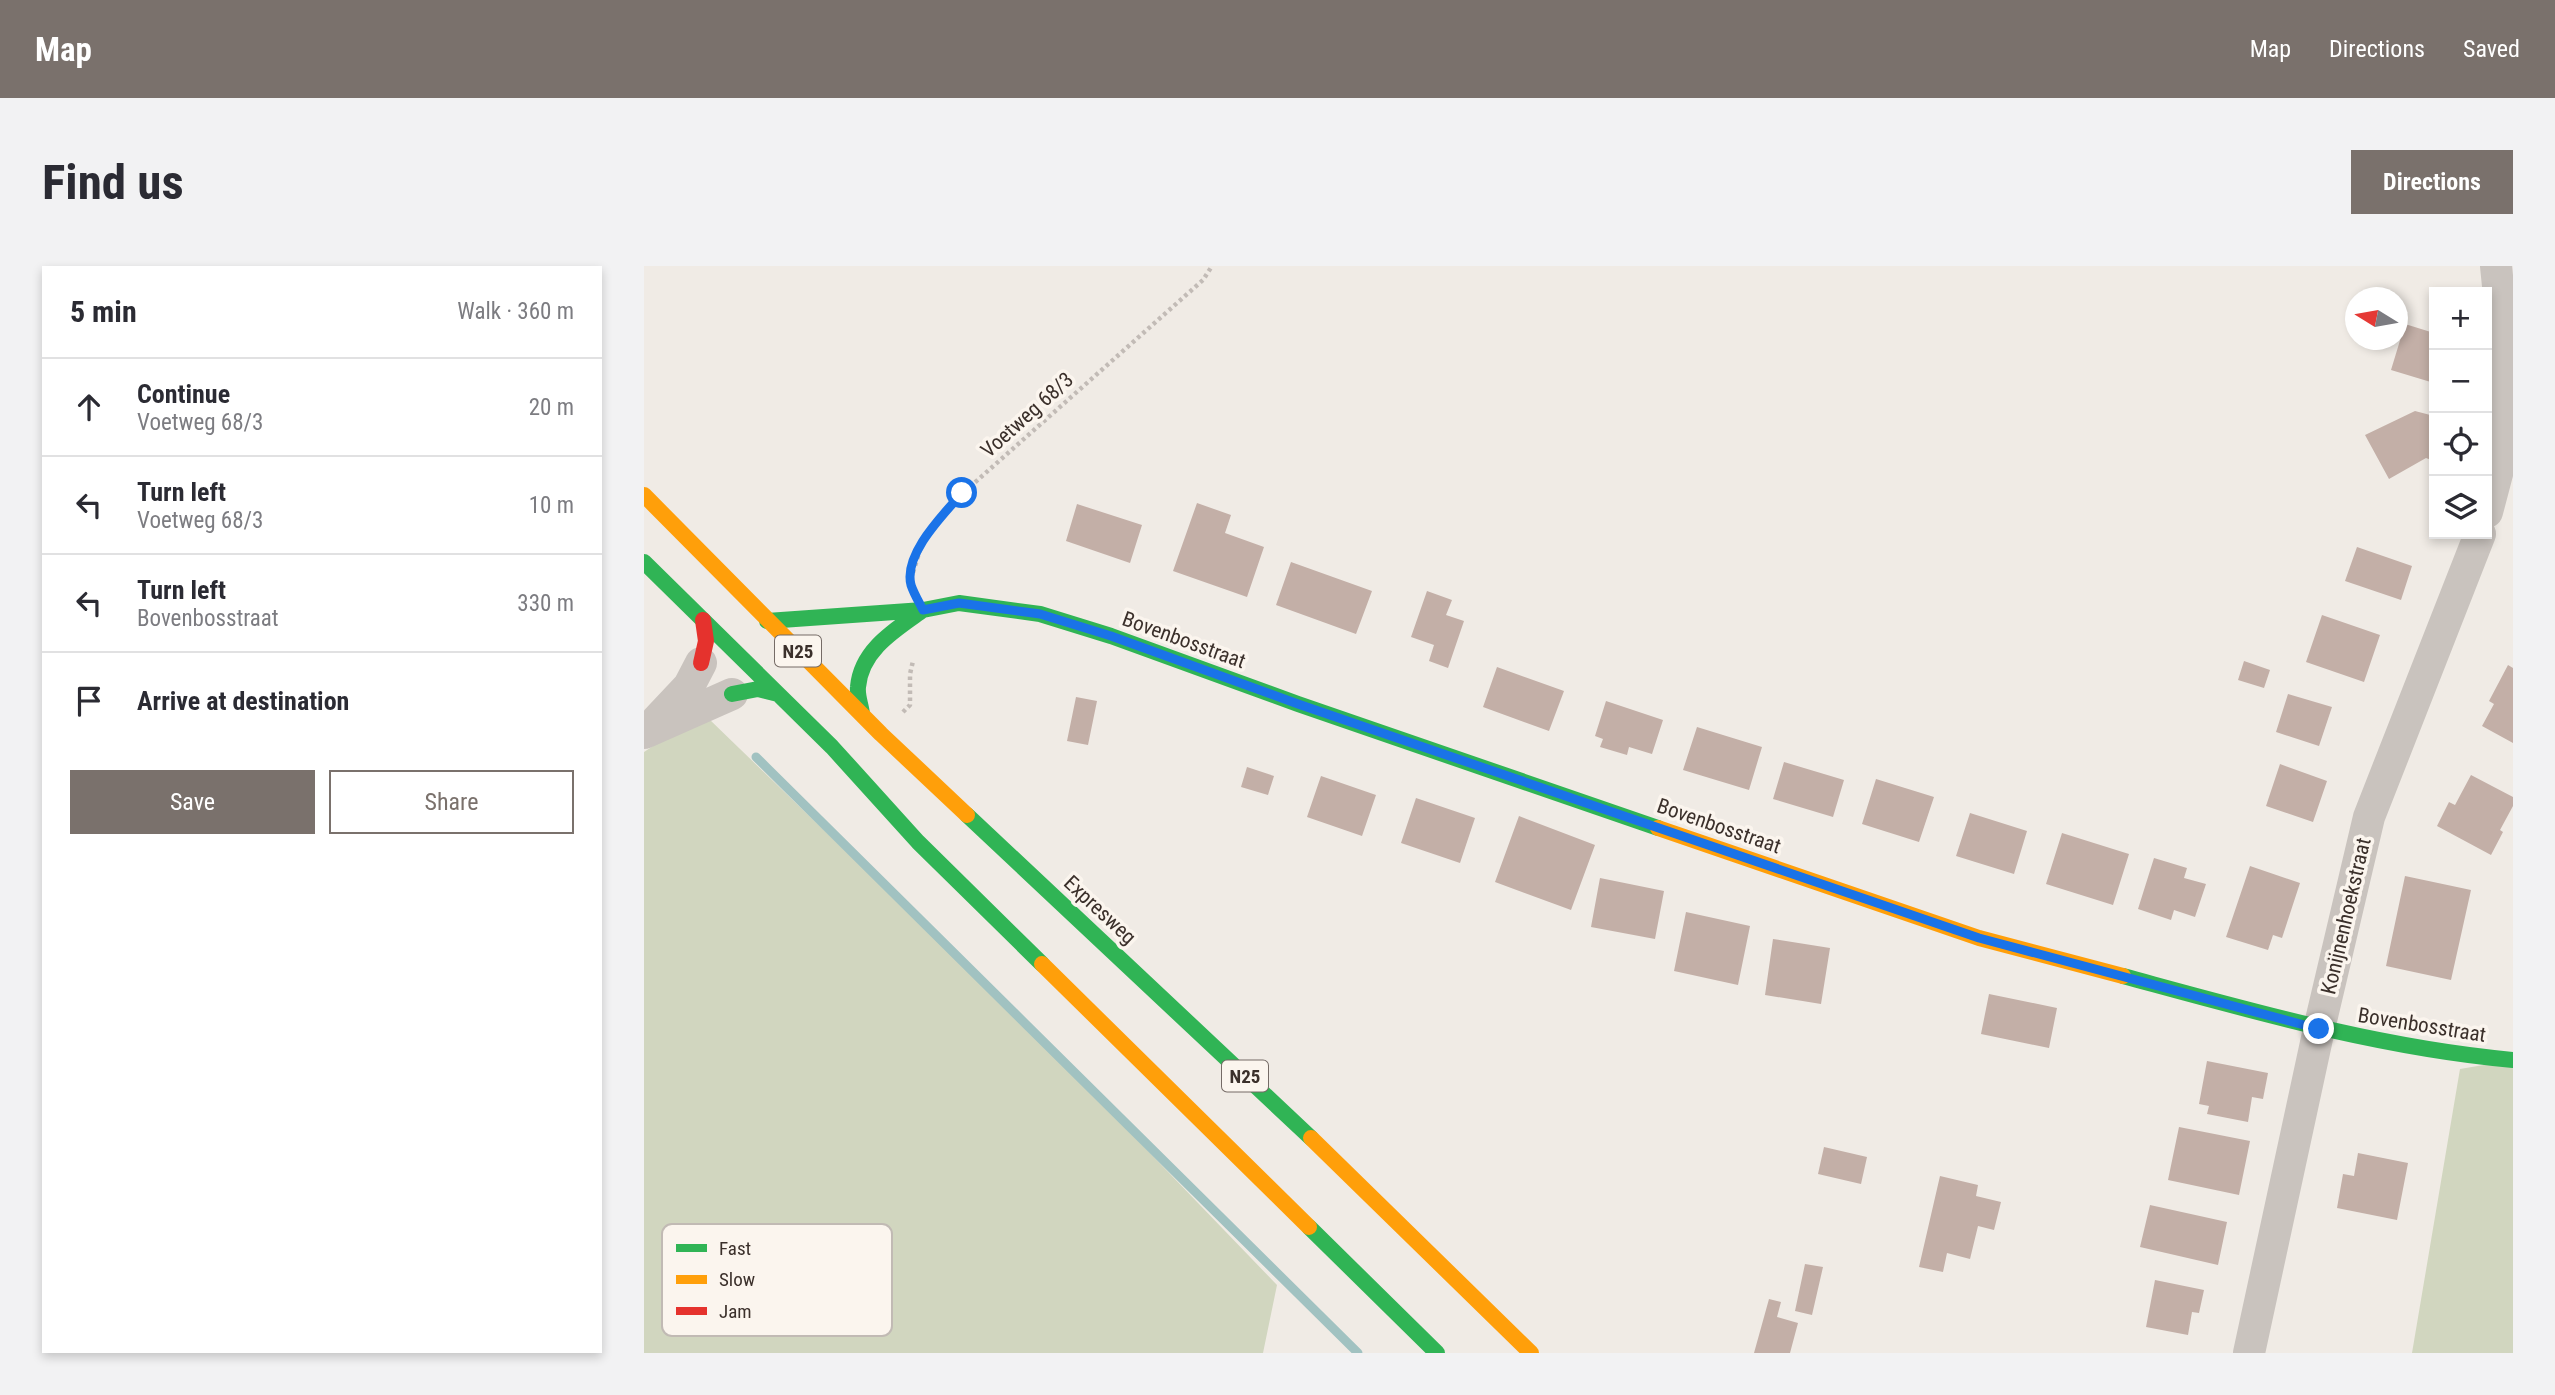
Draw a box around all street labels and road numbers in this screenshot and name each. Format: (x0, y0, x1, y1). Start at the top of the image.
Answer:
street label: Voetweg 68/3 (976, 367, 1078, 463)
street label: Bovenbosstraat (1119, 607, 1249, 673)
road number: N25 (775, 636, 821, 666)
street label: Bovenbosstraat (1654, 794, 1784, 858)
street label: Konijnenhoekstraat (2316, 835, 2376, 997)
street label: Expresweg (1059, 871, 1141, 949)
street label: Bovenbosstraat (2356, 1003, 2488, 1047)
road number: N25 (1222, 1060, 1268, 1091)

